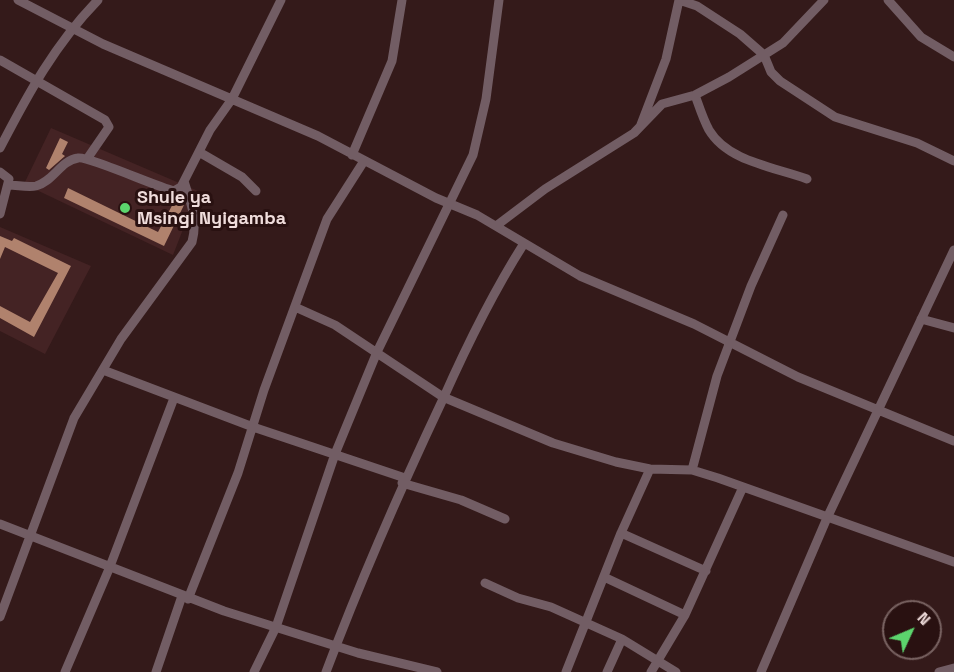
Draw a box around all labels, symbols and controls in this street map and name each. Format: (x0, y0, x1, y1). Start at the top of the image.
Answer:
place label: Shule ya Msingi Nyigamba (137, 187, 286, 230)
marker: Shule ya Msingi Nyigamba (118, 201, 132, 215)
north arrow (882, 600, 942, 660)
text: N (913, 607, 935, 630)

